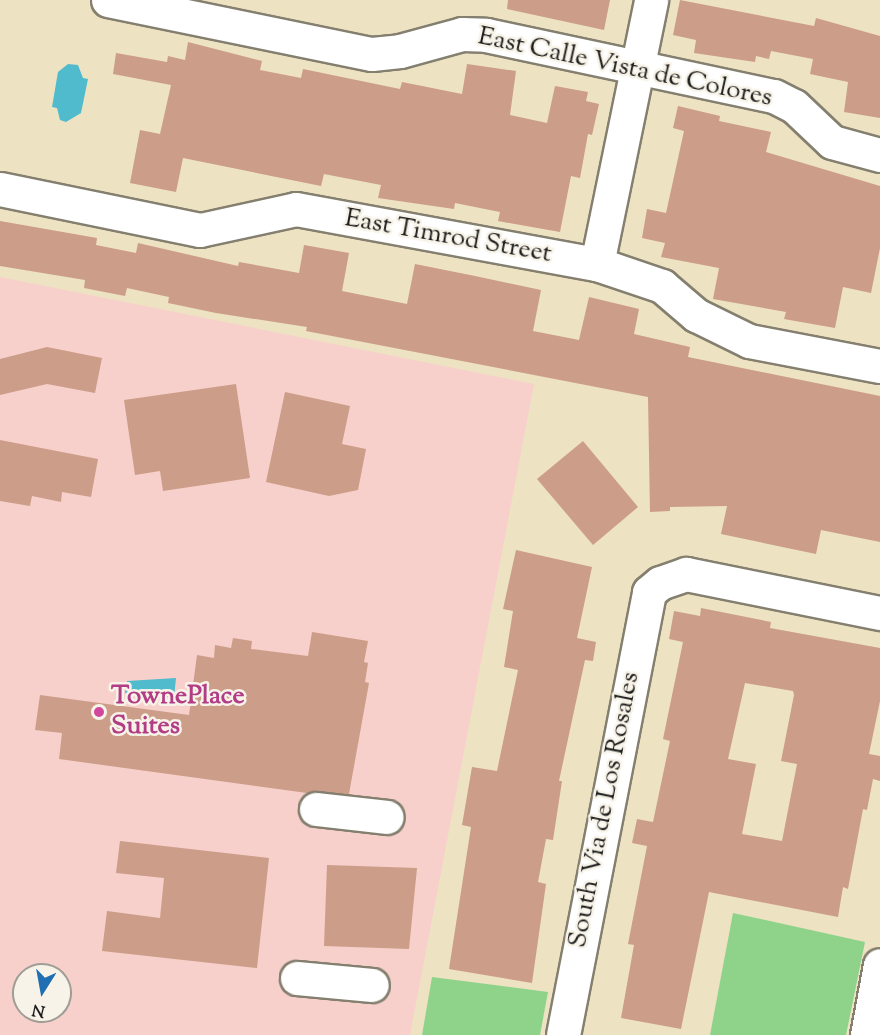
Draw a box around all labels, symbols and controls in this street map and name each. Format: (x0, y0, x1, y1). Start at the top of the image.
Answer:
street label: East Calle Vista de Colores (475, 22, 775, 114)
street label: East Timrod Street (342, 203, 554, 271)
street label: South Via de Los Rosales (563, 670, 647, 950)
place label: TownePlace Suites (111, 681, 245, 742)
marker: TownePlace Suites (92, 705, 106, 719)
north arrow (12, 963, 72, 1023)
text: N (30, 997, 47, 1022)

